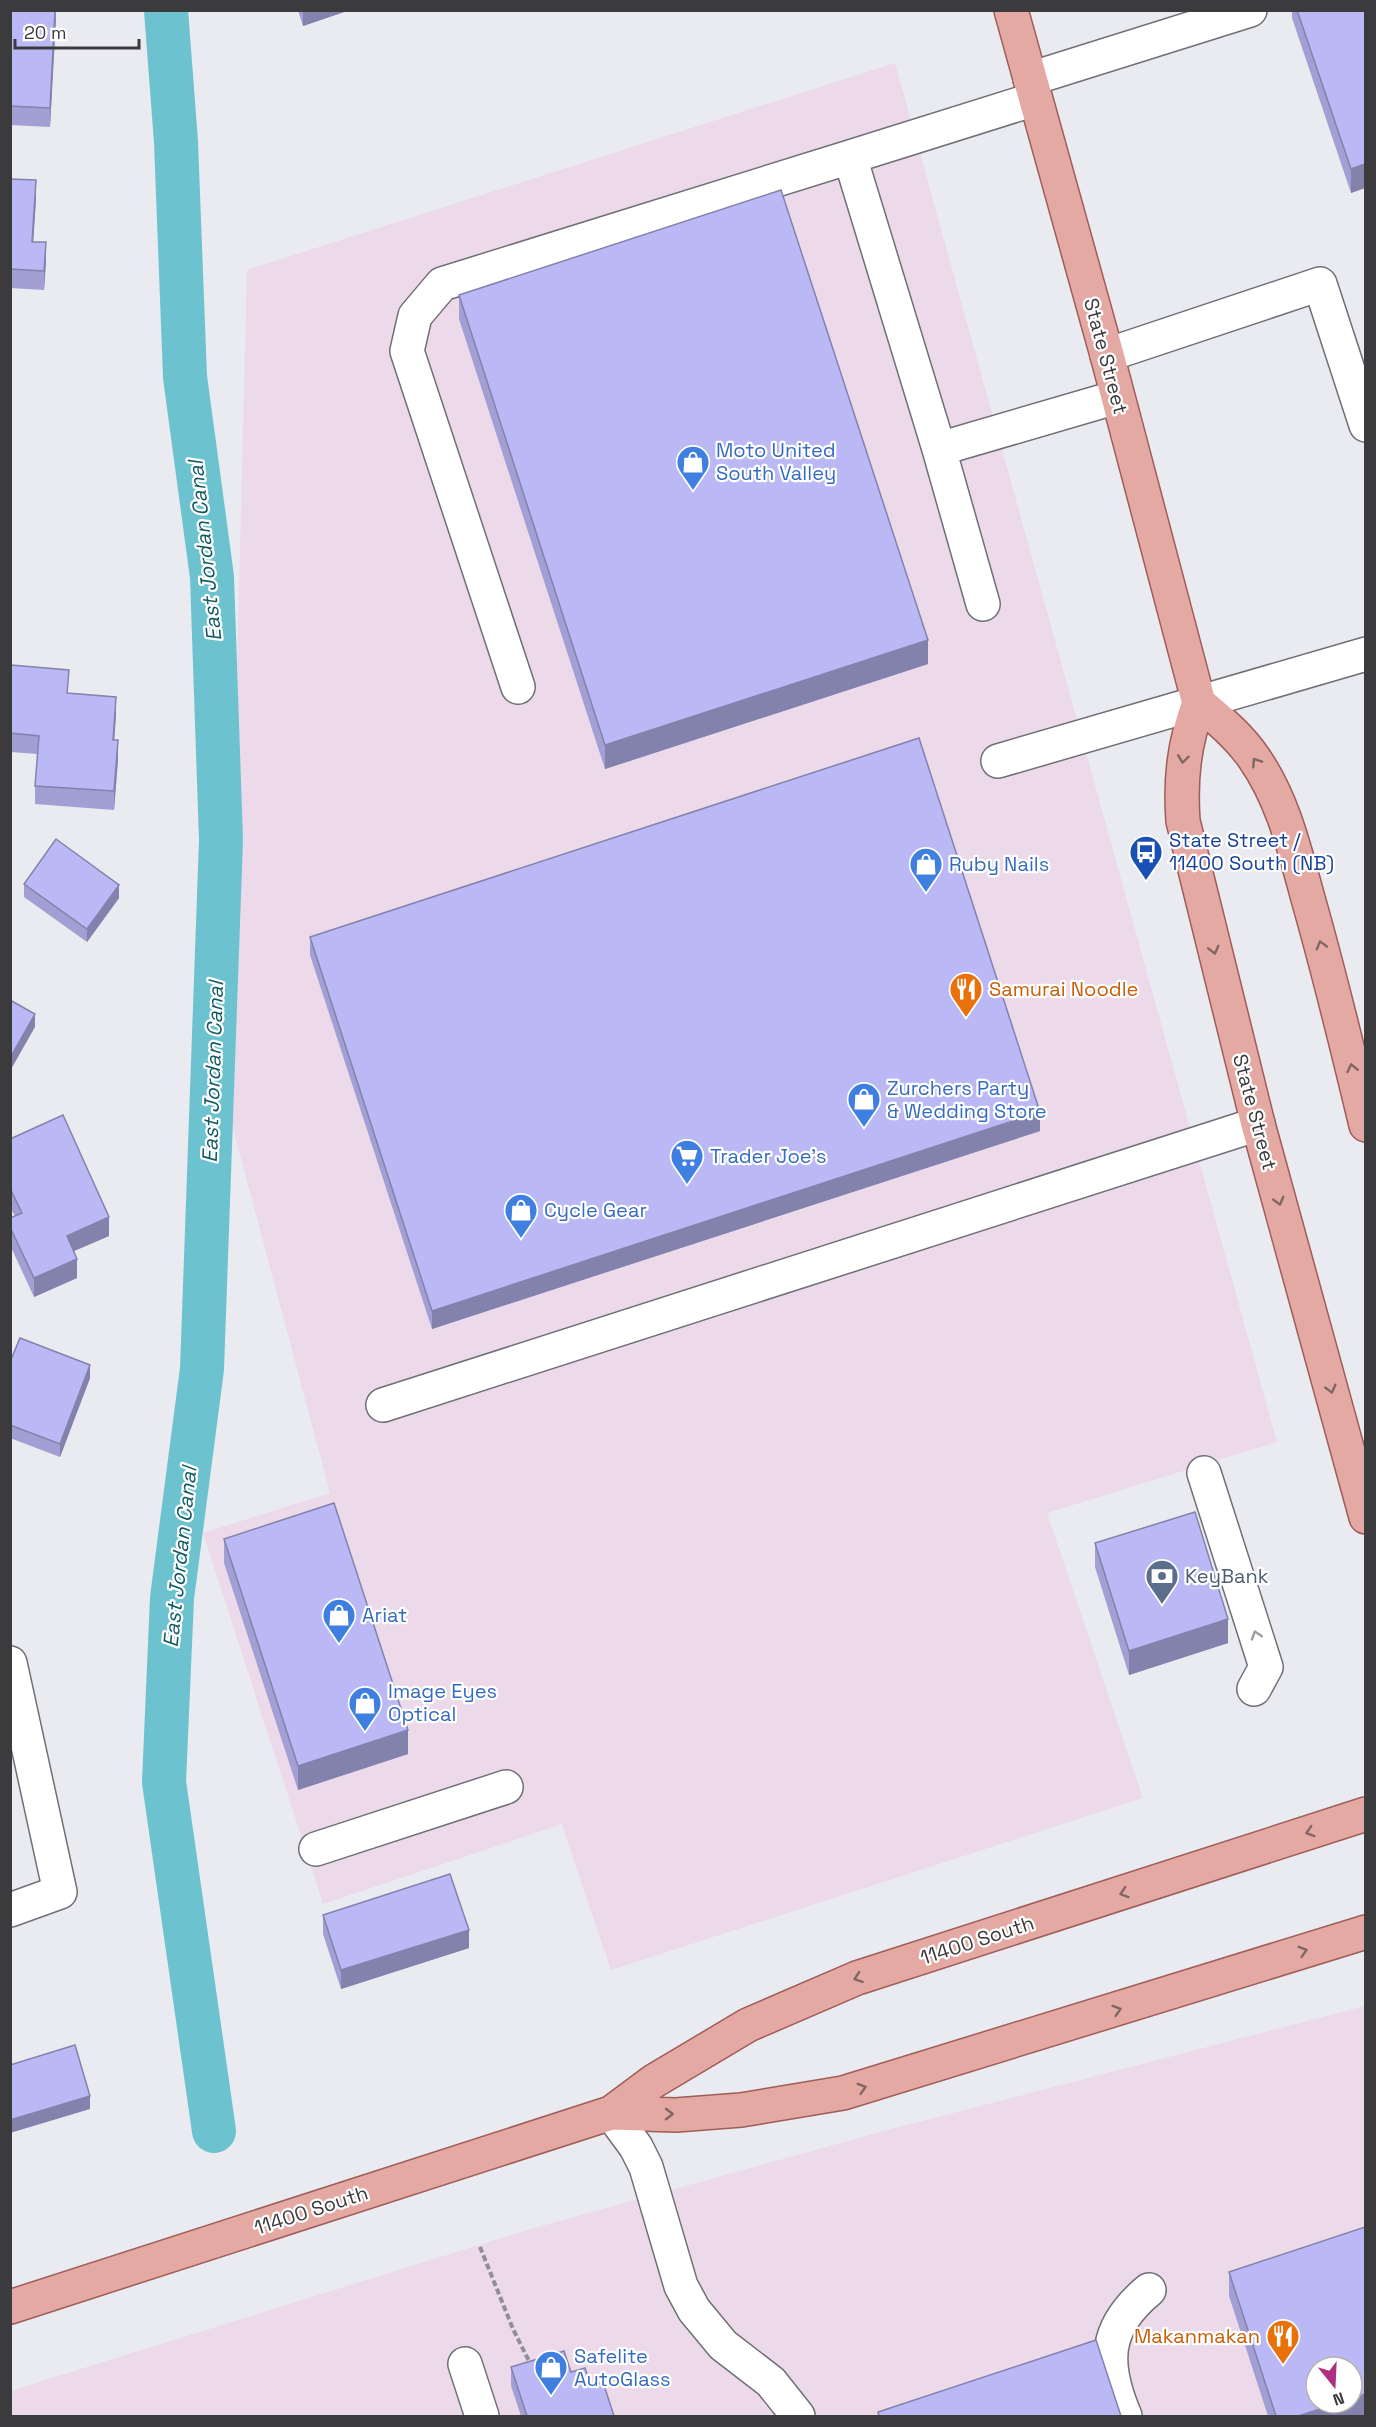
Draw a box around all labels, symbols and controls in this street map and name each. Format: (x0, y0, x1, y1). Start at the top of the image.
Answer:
scale bar (15, 12, 140, 50)
text: 20 m (24, 21, 67, 44)
street label: State Street (1078, 295, 1134, 417)
place label: Moto United South Valley (716, 437, 836, 486)
shop icon: Moto United South Valley (675, 444, 711, 491)
water label: East Jordan Canal (181, 456, 227, 643)
one-way arrow (1178, 755, 1190, 764)
one-way arrow (1251, 758, 1263, 768)
place label: State Street / 11400 South (NB) (1169, 827, 1334, 876)
bus stop icon: State Street / 11400 South (NB) (1128, 834, 1164, 881)
shop icon: Ruby Nails (908, 846, 944, 893)
place label: Ruby Nails (949, 851, 1049, 877)
one-way arrow (1316, 940, 1328, 951)
one-way arrow (1207, 945, 1220, 955)
restaurant icon: Samurai Noodle (948, 971, 984, 1018)
place label: Samurai Noodle (989, 976, 1138, 1002)
water label: East Jordan Canal (196, 978, 229, 1163)
street label: State Street (1227, 1051, 1283, 1173)
one-way arrow (1347, 1063, 1360, 1073)
place label: Zurchers Party & Wedding Store (887, 1075, 1047, 1124)
shop icon: Zurchers Party & Wedding Store (846, 1081, 882, 1128)
supermarket icon: Trader Joe's (669, 1138, 705, 1185)
place label: Trader Joe's (710, 1143, 826, 1169)
shop icon: Cycle Gear (503, 1192, 539, 1239)
one-way arrow (1272, 1195, 1284, 1206)
place label: Cycle Gear (544, 1197, 647, 1223)
one-way arrow (1323, 1384, 1336, 1394)
water label: East Jordan Canal (157, 1462, 203, 1649)
bank icon: KeyBank (1144, 1558, 1180, 1605)
place label: KeyBank (1185, 1563, 1269, 1589)
shop icon: Ariat (321, 1597, 357, 1644)
place label: Ariat (362, 1602, 407, 1628)
one-way arrow (1250, 1630, 1263, 1641)
place label: Image Eyes Optical (388, 1678, 497, 1727)
shop icon: Image Eyes Optical (347, 1685, 383, 1732)
one-way arrow (1305, 1825, 1316, 1837)
one-way arrow (1119, 1885, 1130, 1898)
street label: 11400 South (917, 1909, 1037, 1971)
one-way arrow (1297, 1946, 1308, 1959)
one-way arrow (853, 1971, 864, 1983)
one-way arrow (1111, 2005, 1122, 2017)
one-way arrow (856, 2083, 867, 2095)
one-way arrow (665, 2108, 674, 2120)
street label: 11400 South (251, 2179, 371, 2241)
restaurant icon: Makanmakan (1265, 2318, 1301, 2365)
place label: Makanmakan (1134, 2323, 1260, 2349)
place label: Safelite AutoGlass (574, 2343, 671, 2392)
shop icon: Safelite AutoGlass (533, 2349, 569, 2396)
north arrow (1304, 2355, 1364, 2415)
text: N (1330, 2387, 1347, 2410)

